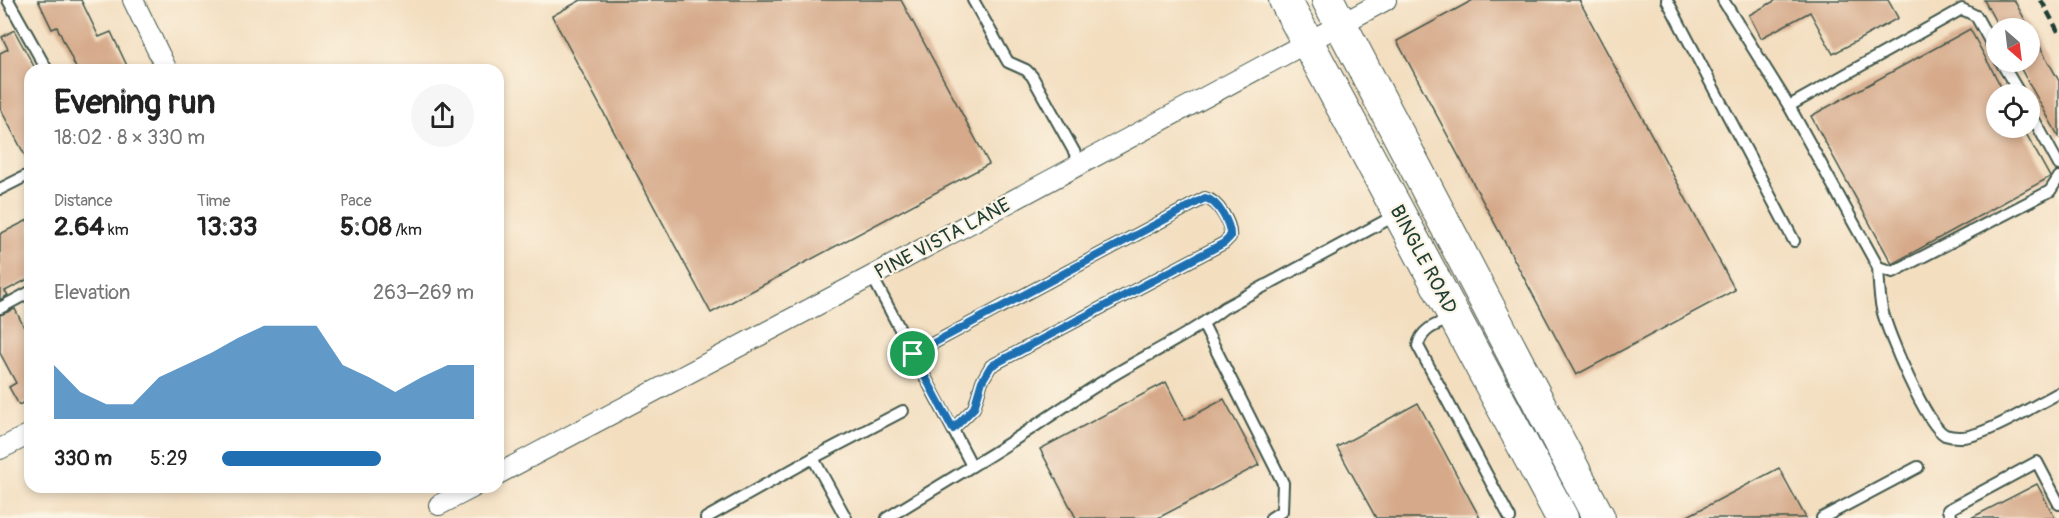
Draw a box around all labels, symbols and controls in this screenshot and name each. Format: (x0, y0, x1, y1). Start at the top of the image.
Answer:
north arrow (1986, 18, 2040, 72)
map controls (1986, 18, 2040, 138)
text: Evening run (54, 82, 215, 123)
button: share (411, 84, 474, 147)
button: locate (1986, 84, 2040, 138)
text: 18:02 · 8 × 330 m (54, 125, 205, 150)
text: Distance (54, 191, 113, 211)
text: Time (197, 191, 230, 211)
text: Pace (340, 191, 372, 211)
street label: PINE VISTA LANE (870, 192, 1014, 285)
street label: BINGLE ROAD (1384, 201, 1463, 318)
text: 2.64 (54, 211, 104, 243)
text: 13:33 (197, 211, 258, 243)
text: 5:08 (340, 211, 392, 243)
text: km (104, 220, 129, 240)
text: /km (392, 220, 422, 240)
text: Elevation (54, 280, 130, 305)
text: 263–269 m (373, 280, 474, 305)
pin (887, 328, 938, 379)
icon: arrive (896, 337, 929, 370)
text: 330 m (54, 446, 112, 471)
text: 5:29 (150, 446, 188, 471)

